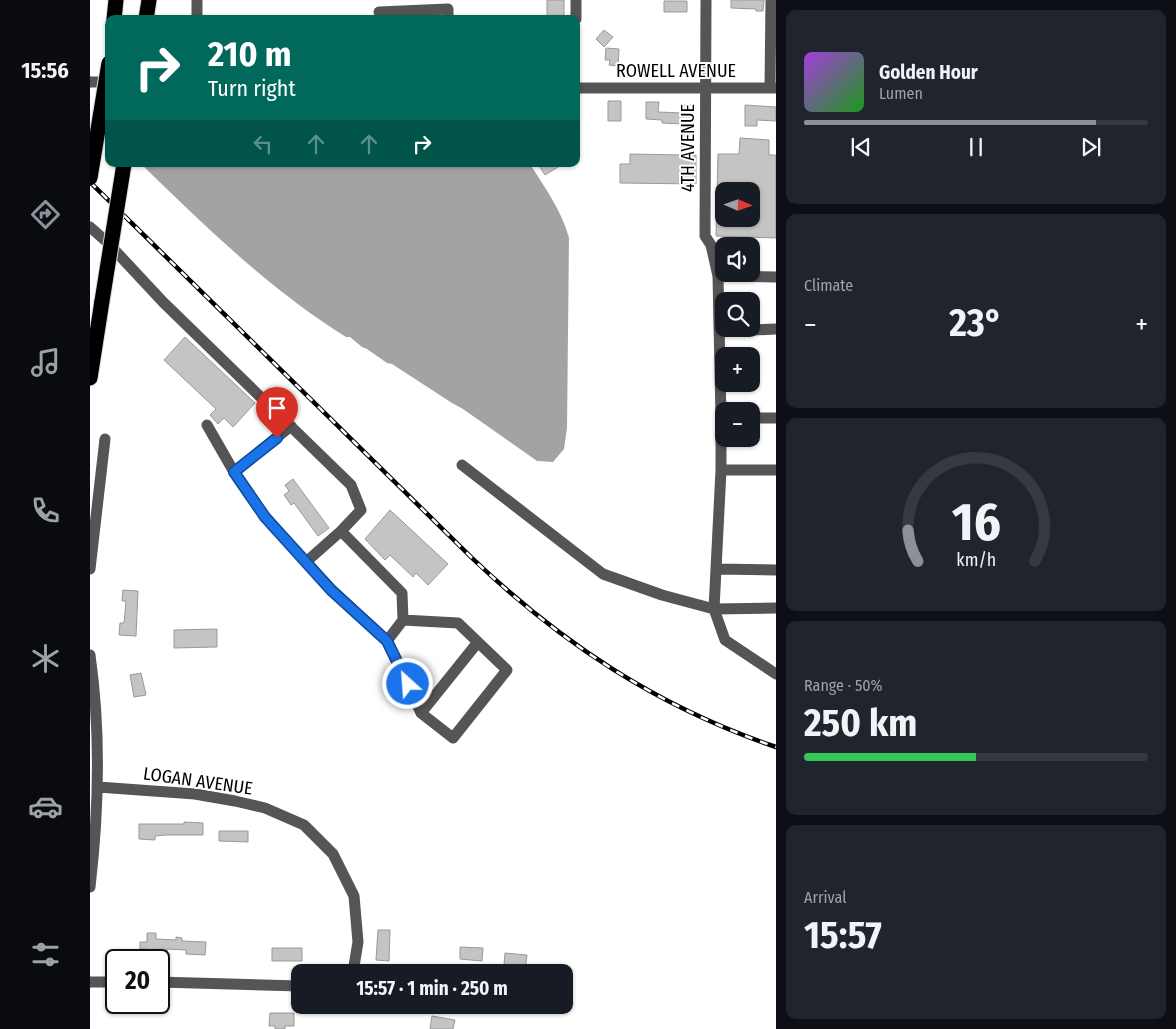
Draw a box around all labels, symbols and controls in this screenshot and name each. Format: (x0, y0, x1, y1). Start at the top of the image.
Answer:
text: 210 m (208, 33, 292, 75)
icon: right (125, 35, 190, 100)
text: 15:56 (21, 57, 69, 84)
street label: ROWELL AVENUE (616, 60, 736, 82)
text: Golden Hour (879, 61, 978, 84)
text: Turn right (208, 75, 296, 102)
text: Lumen (879, 84, 923, 103)
street label: 4TH AVENUE (677, 104, 699, 192)
icon: left (249, 130, 277, 158)
icon: ahead (302, 130, 330, 158)
icon: ahead (355, 130, 383, 158)
icon: right (408, 130, 436, 158)
icon: previous (847, 133, 875, 161)
icon: pause (962, 133, 990, 161)
icon: next (1077, 133, 1105, 161)
north arrow (715, 182, 760, 228)
map controls (715, 182, 760, 447)
icon: directions (28, 197, 63, 232)
button: sound (715, 237, 760, 282)
text: Climate (804, 276, 853, 295)
button: search (715, 292, 760, 337)
text: 23° (949, 300, 1003, 346)
text: − (804, 308, 817, 341)
text: + (1135, 308, 1148, 341)
icon: music (28, 345, 63, 380)
button: + (715, 347, 760, 392)
pin (256, 387, 298, 438)
icon: arrive (263, 394, 291, 422)
button: − (715, 402, 760, 447)
text: 16 (951, 491, 1001, 554)
icon: phone (28, 493, 63, 528)
text: km/h (956, 549, 996, 571)
icon: climate (28, 641, 63, 676)
position arrow (381, 657, 433, 709)
text: Range · 50% (804, 676, 883, 695)
text: 250 km (804, 700, 917, 746)
street label: LOGAN AVENUE (142, 762, 254, 800)
icon: car (28, 789, 63, 824)
text: Arrival (804, 888, 846, 907)
text: 15:57 (804, 912, 882, 958)
icon: filters (28, 937, 63, 972)
speed limit sign: 20 (105, 949, 170, 1014)
text: 15:57 · 1 min · 250 m (356, 977, 508, 1000)

